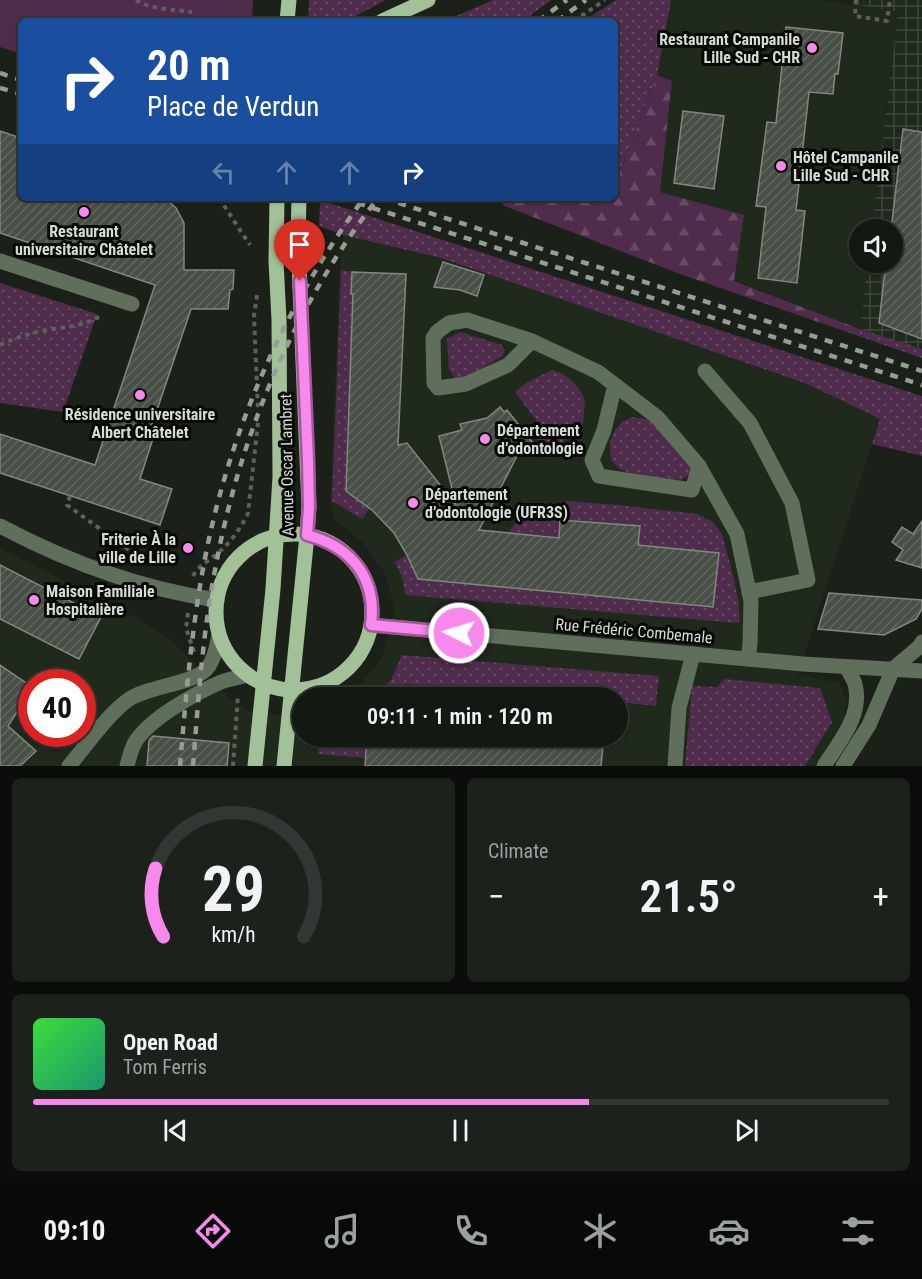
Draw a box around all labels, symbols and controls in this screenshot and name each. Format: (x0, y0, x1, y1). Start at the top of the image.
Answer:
place label: Restaurant Campanile Lille Sud - CHR (659, 30, 800, 67)
text: 20 m (147, 41, 230, 90)
marker: Restaurant Campanile Lille Sud - CHR (805, 41, 819, 55)
icon: right (48, 42, 126, 120)
text: Place de Verdun (147, 91, 319, 123)
place label: Hôtel Campanile Lille Sud - CHR (793, 148, 899, 185)
icon: left (207, 156, 240, 189)
icon: ahead (270, 156, 303, 189)
icon: ahead (333, 156, 366, 189)
icon: right (396, 156, 429, 189)
marker: Hôtel Campanile Lille Sud - CHR (774, 159, 788, 173)
marker: Restaurant universitaire Châtelet (77, 205, 91, 219)
pin (274, 219, 325, 281)
map controls (849, 219, 903, 273)
button: sound (849, 219, 903, 273)
place label: Restaurant universitaire Châtelet (15, 222, 153, 259)
icon: arrive (283, 228, 316, 261)
marker: Résidence universitaire Albert Châtelet (133, 388, 147, 402)
street label: Avenue Oscar Lambret (276, 393, 298, 536)
place label: Résidence universitaire Albert Châtelet (65, 405, 216, 442)
place label: Département d’odontologie (497, 421, 584, 458)
marker: Département d’odontologie (478, 432, 492, 446)
place label: Département d’odontologie (UFR3S) (425, 485, 568, 522)
marker: Département d’odontologie (UFR3S) (406, 496, 420, 510)
place label: Friterie À la ville de Lille (99, 530, 176, 567)
marker: Friterie À la ville de Lille (181, 541, 195, 555)
place label: Maison Familiale Hospitalière (46, 582, 155, 619)
marker: Maison Familiale Hospitalière (27, 593, 41, 607)
position arrow (427, 601, 491, 665)
street label: Rue Frédéric Combemale (555, 615, 713, 647)
speed limit sign: 40 (18, 669, 96, 747)
text: 09:11 · 1 min · 120 m (367, 704, 553, 729)
text: Climate (488, 839, 548, 863)
text: 29 (202, 853, 265, 926)
text: 21.5° (640, 870, 738, 923)
text: − (488, 877, 505, 916)
text: + (873, 877, 889, 916)
text: km/h (211, 922, 256, 947)
text: Open Road (123, 1030, 218, 1055)
text: Tom Ferris (123, 1055, 207, 1079)
icon: previous (159, 1114, 192, 1147)
icon: pause (444, 1114, 477, 1147)
icon: next (730, 1114, 763, 1147)
icon: directions (192, 1210, 234, 1252)
icon: music (321, 1210, 363, 1252)
icon: phone (450, 1210, 492, 1252)
icon: climate (579, 1210, 621, 1252)
icon: car (708, 1210, 750, 1252)
icon: filters (837, 1210, 879, 1252)
text: 09:10 (43, 1215, 105, 1247)

